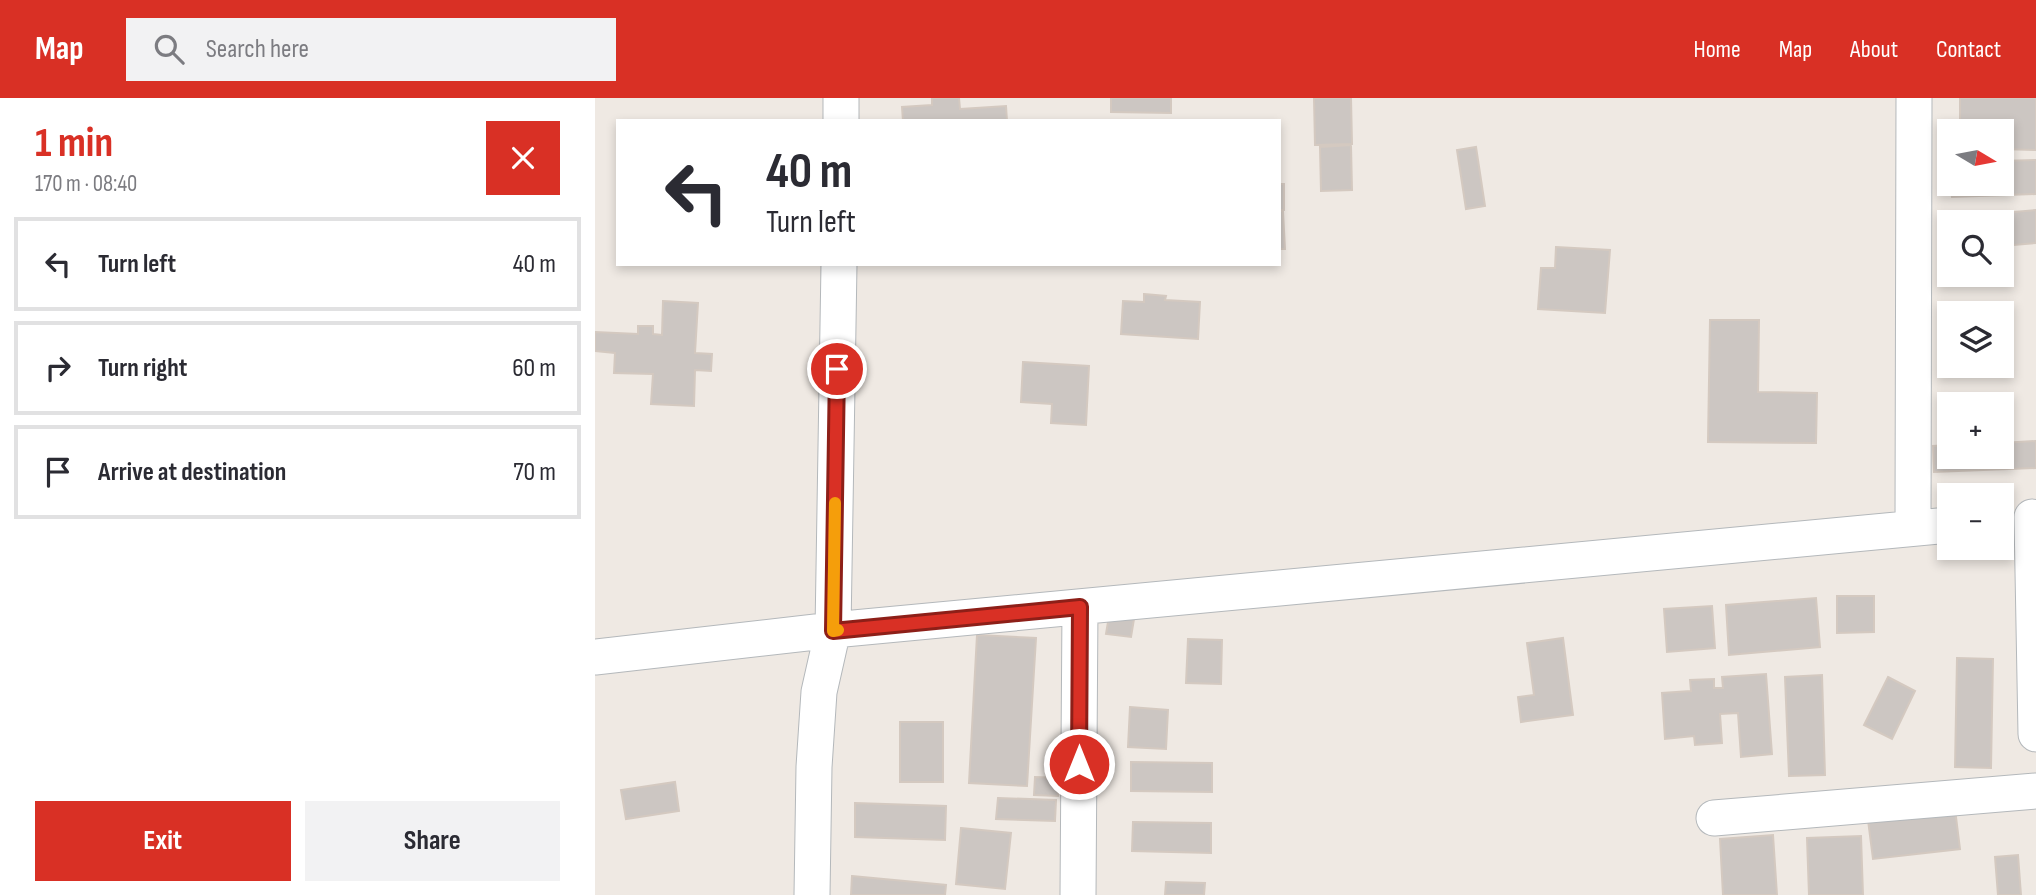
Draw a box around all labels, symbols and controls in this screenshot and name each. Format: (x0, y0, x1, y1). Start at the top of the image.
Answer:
search box (126, 18, 616, 81)
text: Map (35, 29, 84, 69)
icon: search (150, 30, 188, 68)
text: Search here (206, 34, 309, 65)
text: Home (1693, 35, 1741, 64)
text: Map (1779, 35, 1812, 64)
text: About (1850, 35, 1898, 64)
text: Contact (1936, 35, 2001, 64)
text: 1 min (35, 118, 113, 169)
north arrow (1937, 119, 2014, 196)
map controls (1937, 119, 2014, 560)
button: close (486, 121, 560, 195)
text: 40 m (766, 143, 852, 202)
icon: left (651, 147, 742, 238)
text: 170 m · 08:40 (35, 170, 137, 198)
text: Turn left (766, 203, 856, 242)
button: search (1937, 210, 2014, 287)
icon: left (39, 245, 77, 283)
text: Turn left (98, 249, 176, 280)
text: 40 m (513, 249, 556, 280)
button: layers (1937, 301, 2014, 378)
pin (807, 339, 867, 399)
icon: right (39, 349, 77, 387)
icon: arrive (818, 350, 856, 388)
text: Turn right (98, 353, 187, 384)
text: 60 m (512, 353, 556, 384)
button: + (1937, 392, 2014, 469)
icon: arrive (39, 453, 77, 491)
text: Arrive at destination (98, 457, 286, 488)
text: 70 m (513, 457, 556, 488)
button: − (1937, 483, 2014, 560)
position arrow (1042, 727, 1116, 801)
button: Exit (35, 801, 291, 881)
button: Share (305, 801, 560, 881)

